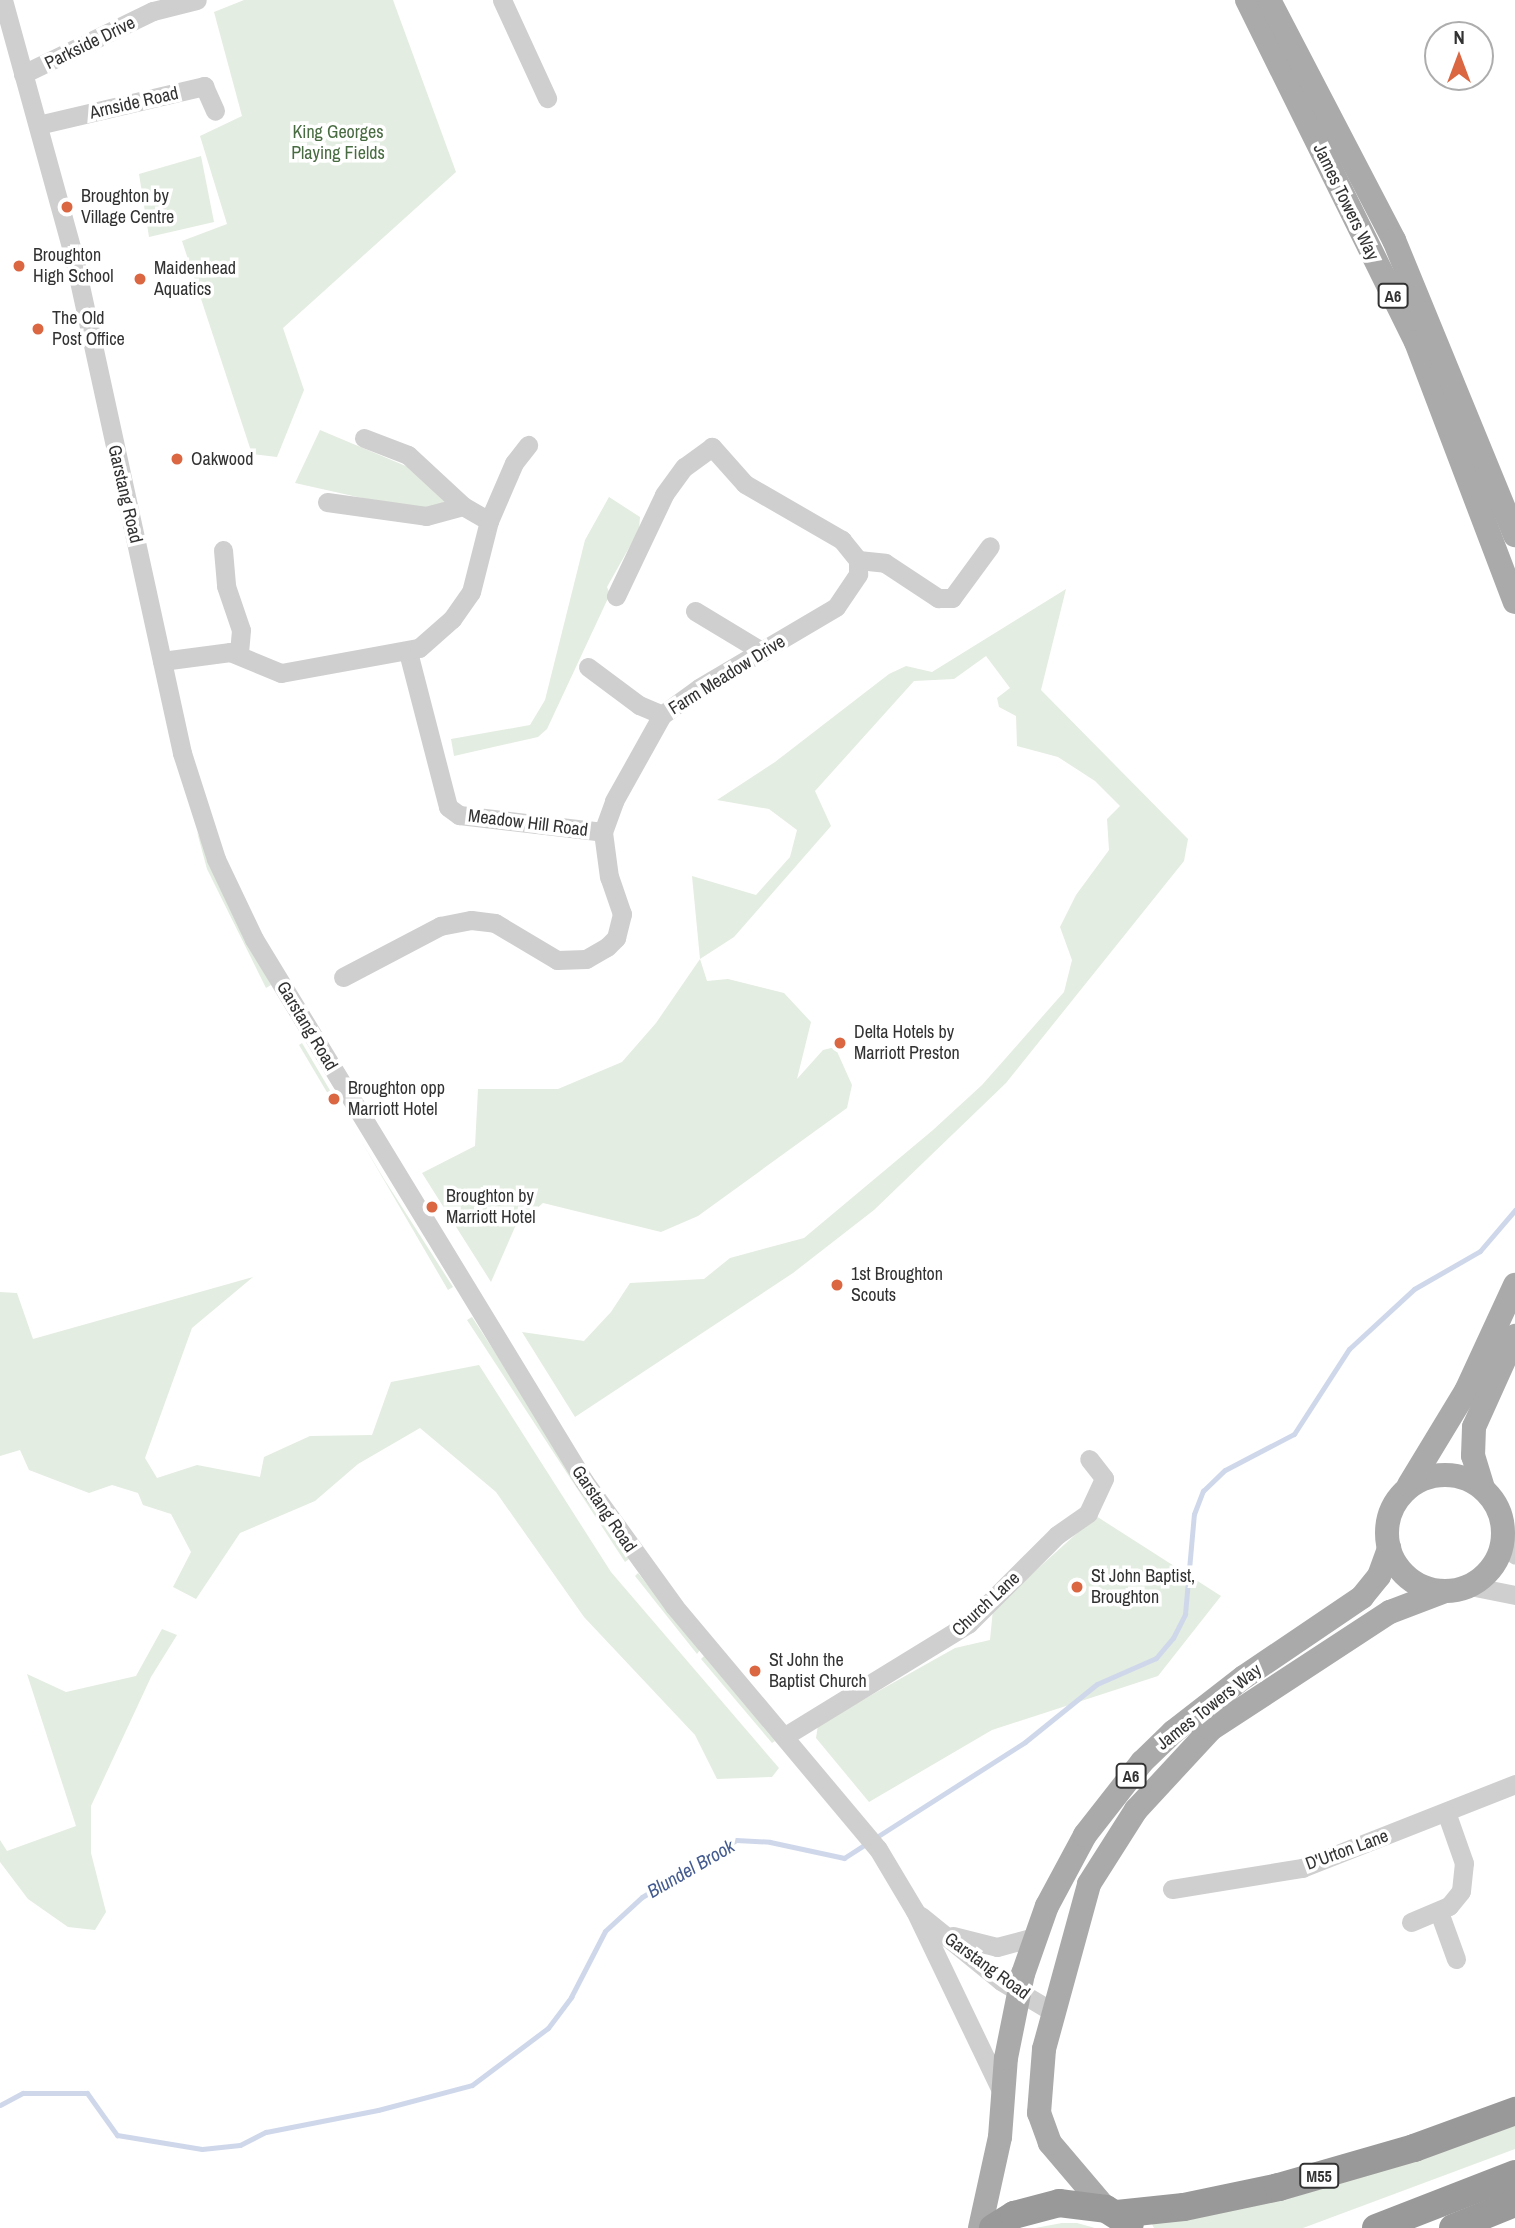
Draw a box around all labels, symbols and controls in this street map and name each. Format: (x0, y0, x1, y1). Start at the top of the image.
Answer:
street label: Parkside Drive (41, 12, 139, 74)
north arrow (1424, 21, 1494, 91)
text: N (1453, 24, 1465, 50)
street label: Arnside Road (88, 82, 180, 124)
park label: King Georges Playing Fields (291, 122, 385, 164)
street label: James Towers Way (1308, 140, 1384, 264)
place label: Broughton by Village Centre (81, 186, 174, 228)
marker: Broughton by Village Centre (59, 199, 75, 215)
place label: Broughton High School (33, 245, 113, 288)
marker: Broughton High School (11, 258, 27, 274)
place label: Maidenhead Aquatics (154, 258, 236, 300)
marker: Maidenhead Aquatics (132, 271, 148, 287)
road number: A6 (1377, 284, 1409, 308)
place label: The Old Post Office (52, 308, 125, 350)
marker: The Old Post Office (30, 321, 46, 337)
street label: Garstang Road (103, 443, 147, 545)
place label: Oakwood (191, 448, 253, 470)
marker: Oakwood (169, 451, 185, 467)
street label: Farm Meadow Drive (665, 631, 789, 719)
street label: Meadow Hill Road (467, 805, 589, 841)
street label: Garstang Road (272, 978, 342, 1074)
place label: Delta Hotels by Marriott Preston (854, 1022, 960, 1064)
marker: Delta Hotels by Marriott Preston (832, 1035, 848, 1051)
place label: Broughton opp Marriott Hotel (348, 1078, 445, 1120)
marker: Broughton opp Marriott Hotel (326, 1091, 342, 1107)
place label: Broughton by Marriott Hotel (446, 1186, 535, 1228)
marker: Broughton by Marriott Hotel (424, 1199, 440, 1215)
place label: 1st Broughton Scouts (851, 1264, 943, 1306)
marker: 1st Broughton Scouts (829, 1277, 845, 1293)
street label: Garstang Road (567, 1461, 641, 1557)
place label: St John Baptist, Broughton (1091, 1566, 1195, 1608)
street label: Church Lane (948, 1567, 1024, 1641)
marker: St John Baptist, Broughton (1069, 1579, 1085, 1595)
place label: St John the Baptist Church (769, 1650, 867, 1692)
street label: James Towers Way (1152, 1659, 1266, 1755)
marker: St John the Baptist Church (747, 1663, 763, 1679)
road number: A6 (1115, 1764, 1147, 1788)
street label: D'Urton Lane (1303, 1825, 1391, 1875)
water label: Blundel Brook (643, 1835, 739, 1903)
street label: Garstang Road (940, 1928, 1034, 2004)
road number: M55 (1298, 2164, 1340, 2188)

